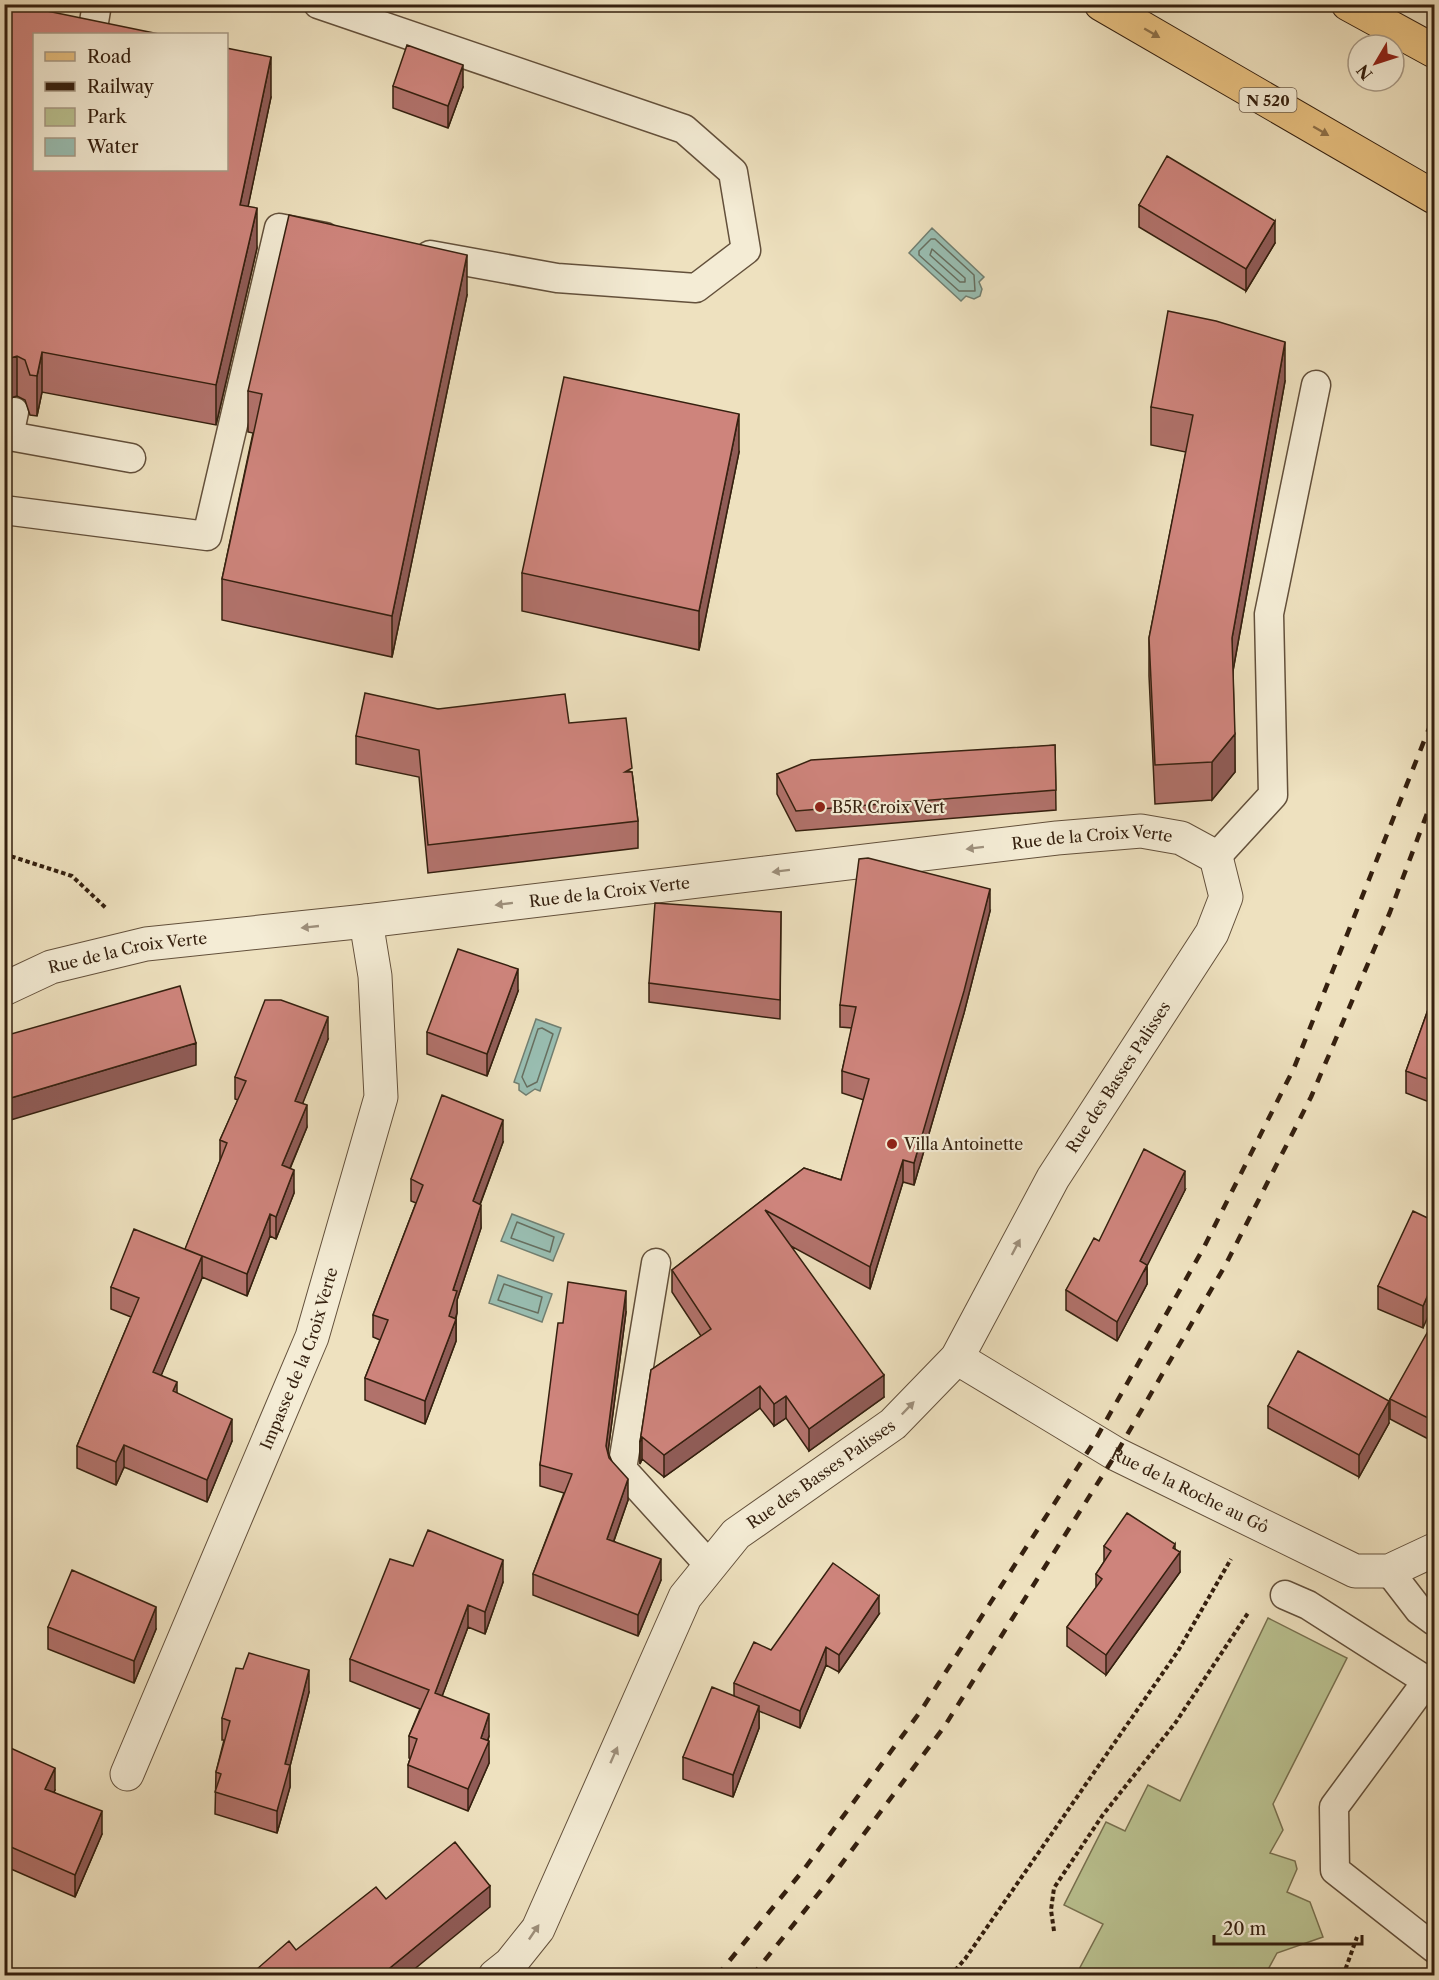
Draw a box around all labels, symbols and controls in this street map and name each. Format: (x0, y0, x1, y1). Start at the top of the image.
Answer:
one-way arrow (1144, 28, 1161, 38)
legend (33, 33, 228, 171)
north arrow (1346, 33, 1406, 93)
text: Road (87, 46, 132, 68)
text: N (1352, 61, 1376, 84)
text: Railway (87, 76, 155, 98)
road number: N 520 (1240, 88, 1296, 112)
text: Park (87, 106, 128, 128)
one-way arrow (1313, 126, 1330, 136)
text: Water (86, 136, 139, 158)
place label: B5R Croix Vert (832, 797, 945, 817)
marker: B5R Croix Vert (813, 800, 827, 814)
street label: Rue de la Croix Verte (1010, 821, 1174, 853)
one-way arrow (965, 843, 984, 852)
one-way arrow (771, 866, 790, 876)
street label: Rue de la Croix Verte (528, 872, 691, 911)
one-way arrow (494, 899, 513, 909)
one-way arrow (301, 922, 320, 932)
street label: Rue de la Croix Verte (46, 928, 208, 977)
street label: Rue des Basses Palisses (1061, 997, 1175, 1157)
place label: Villa Antoinette (903, 1134, 1023, 1154)
marker: Villa Antoinette (885, 1137, 899, 1151)
one-way arrow (1011, 1239, 1021, 1256)
street label: Impasse de la Croix Verte (255, 1265, 342, 1453)
one-way arrow (901, 1402, 915, 1416)
street label: Rue des Basses Palisses (743, 1415, 899, 1533)
street label: Rue de la Roche au Gô (1108, 1443, 1272, 1537)
one-way arrow (610, 1746, 619, 1763)
scale bar (1214, 1908, 1362, 1946)
text: 20 m (1223, 1918, 1267, 1940)
one-way arrow (528, 1925, 540, 1941)

